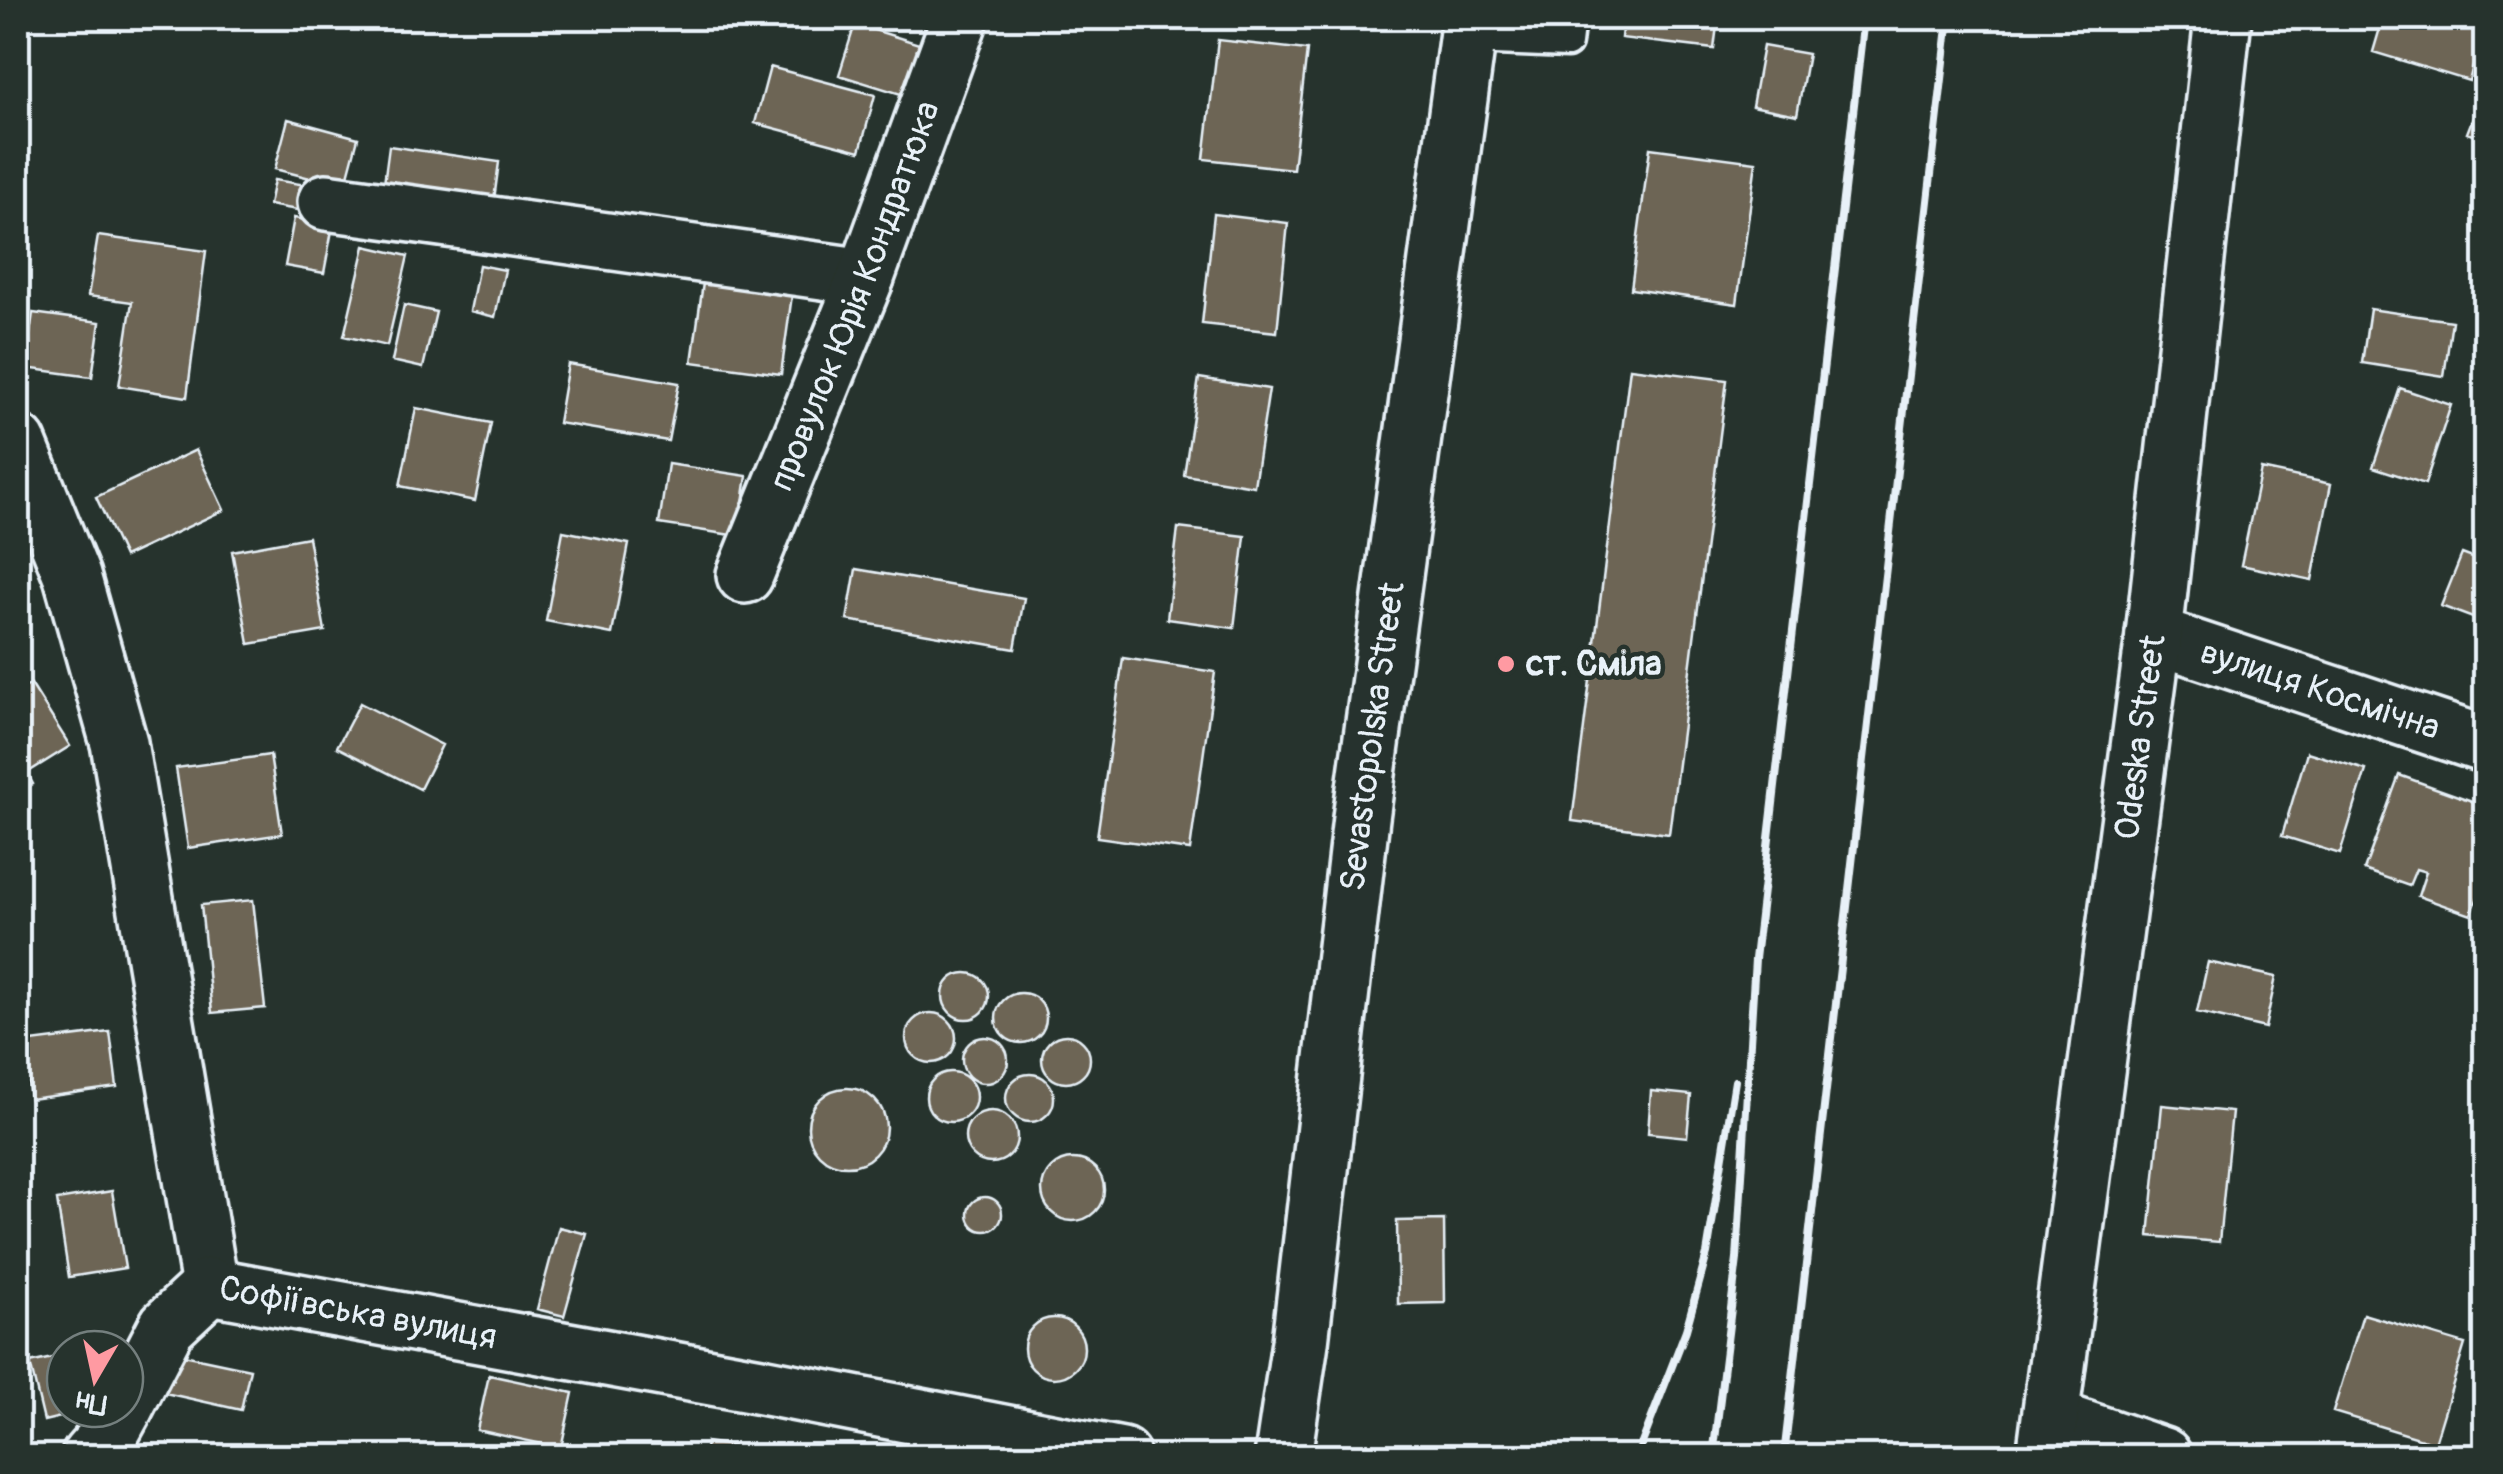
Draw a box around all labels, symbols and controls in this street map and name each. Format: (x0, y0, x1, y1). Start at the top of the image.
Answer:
street label: провулок Юрія Кондратюка (759, 95, 950, 497)
street label: Sevastopolska Street (1331, 578, 1415, 894)
street label: вулиця Космічна (2195, 630, 2446, 750)
street label: Odeska Street (2105, 631, 2176, 842)
place label: ст. Сміла (1526, 642, 1661, 686)
marker: ст. Сміла (1495, 653, 1517, 675)
street label: Софіївська вулиця (216, 1266, 500, 1360)
north arrow (45, 1329, 145, 1429)
text: Пн (73, 1383, 109, 1422)

